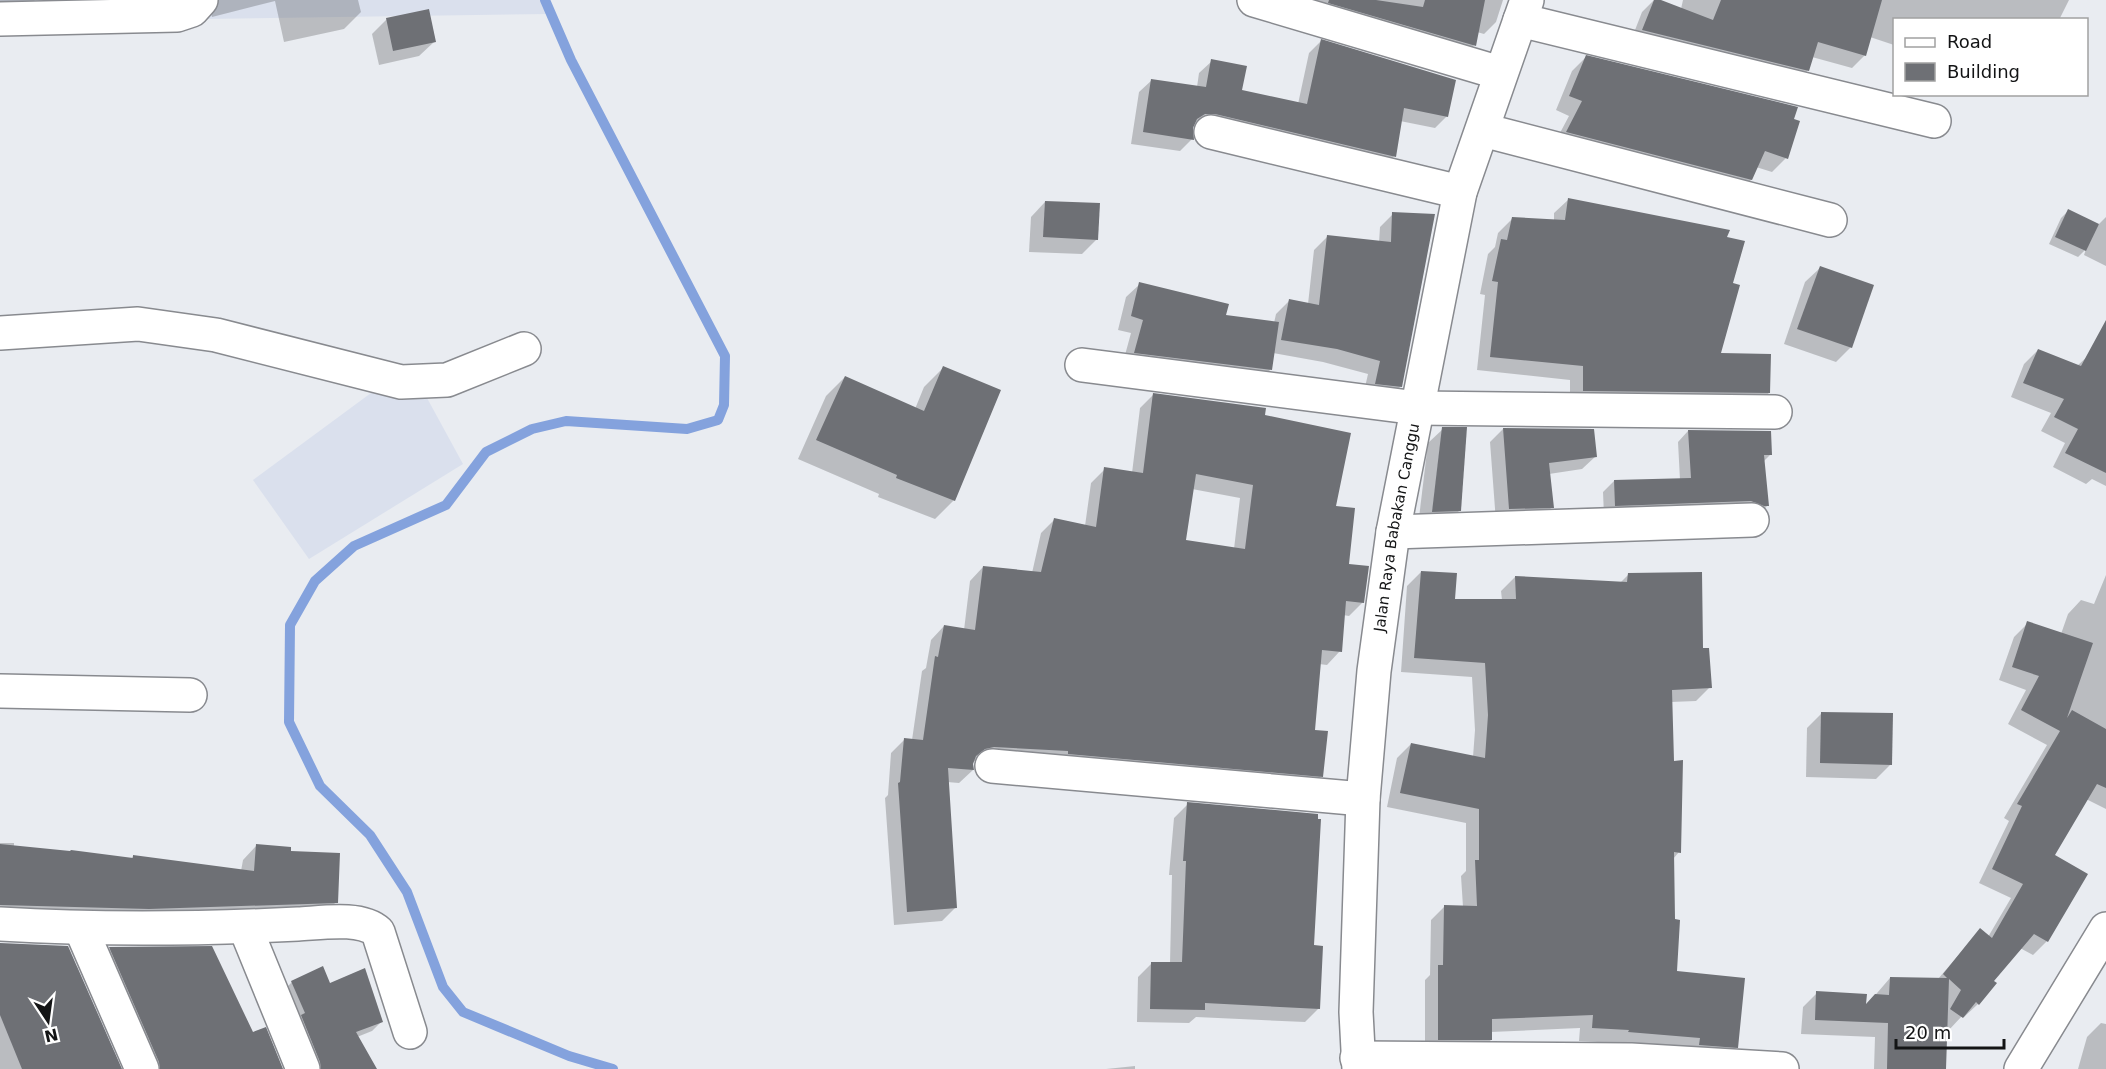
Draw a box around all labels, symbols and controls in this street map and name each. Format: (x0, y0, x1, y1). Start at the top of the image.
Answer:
legend (1893, 18, 2088, 96)
text: Road (1947, 31, 1992, 52)
text: Building (1947, 61, 2020, 82)
street label: Jalan Raya Babakan Canggu (1370, 422, 1423, 634)
north arrow (18, 991, 78, 1051)
scale bar (1896, 1012, 2004, 1050)
text: 20 m (1905, 1022, 1951, 1043)
text: N (43, 1024, 60, 1046)

